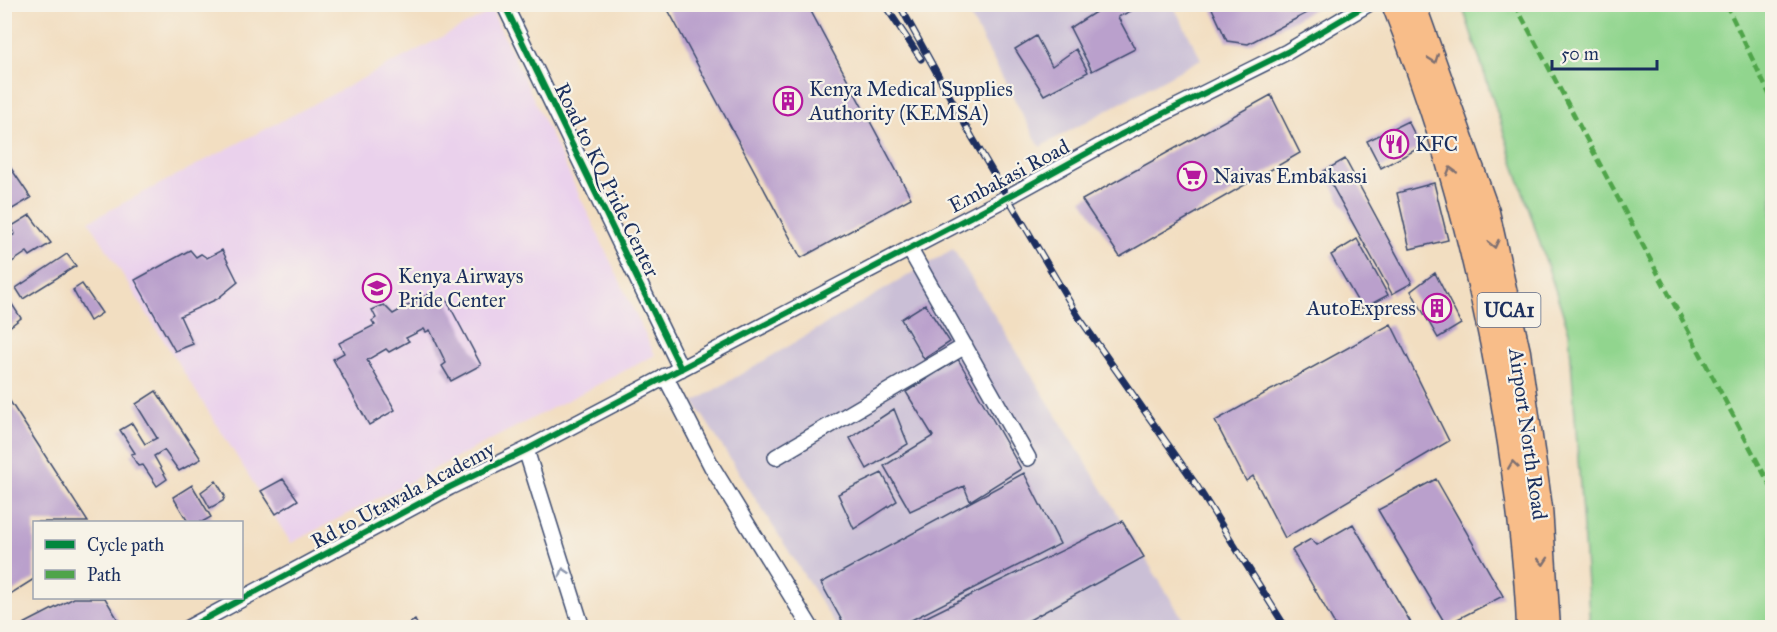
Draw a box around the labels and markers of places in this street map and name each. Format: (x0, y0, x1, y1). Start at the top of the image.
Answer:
place label: Kenya Medical Supplies Authority (KEMSA) (808, 76, 1013, 126)
building icon: Kenya Medical Supplies Authority (KEMSA) (772, 85, 804, 117)
restaurant icon: KFC (1378, 128, 1410, 160)
place label: KFC (1415, 131, 1458, 157)
supermarket icon: Naivas Embakassi (1176, 160, 1208, 192)
place label: Naivas Embakassi (1213, 163, 1367, 189)
place label: Kenya Airways Pride Center (398, 263, 523, 313)
school or university icon: Kenya Airways Pride Center (361, 272, 393, 304)
building icon: AutoExpress (1421, 292, 1453, 324)
place label: AutoExpress (1305, 295, 1416, 321)

